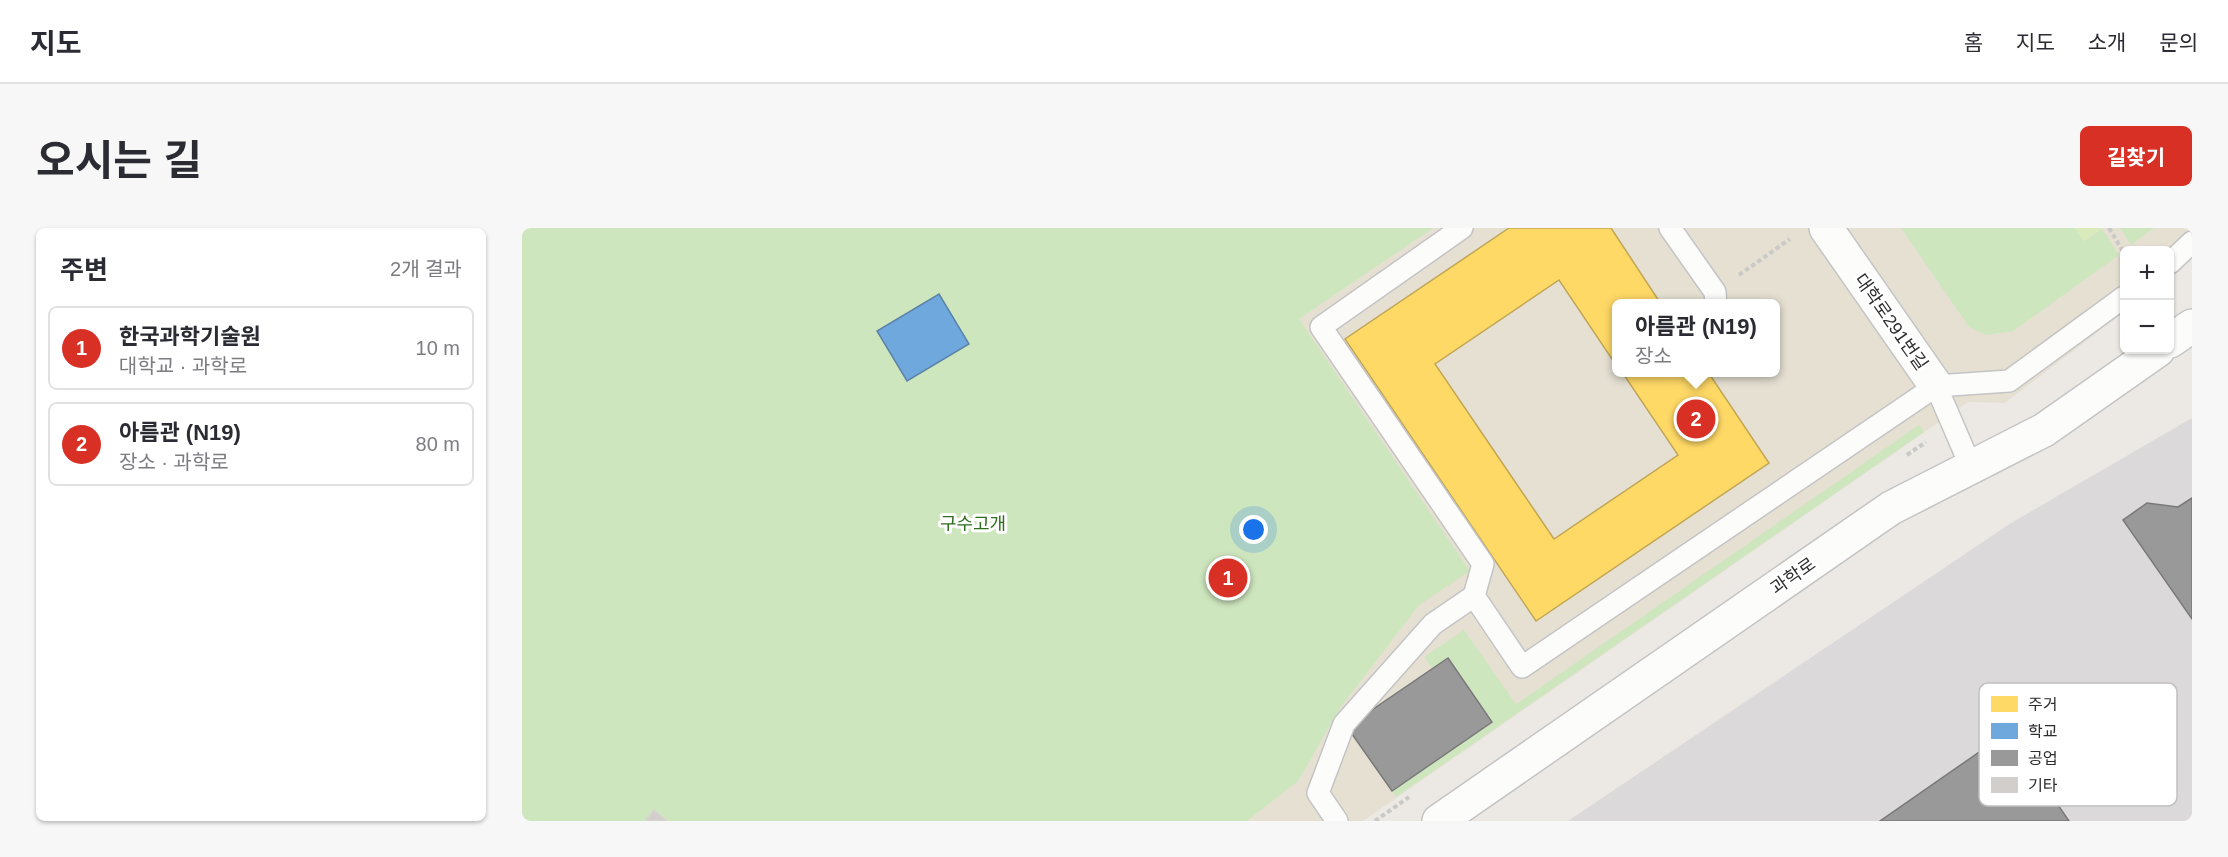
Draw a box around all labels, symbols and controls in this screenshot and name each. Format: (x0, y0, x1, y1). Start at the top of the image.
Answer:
text: 지도 (30, 28, 82, 59)
text: 홈 (1964, 31, 1983, 54)
text: 지도 (2016, 31, 2055, 54)
text: 소개 (2088, 31, 2126, 54)
text: 문의 (2159, 31, 2198, 54)
button: 길찾기 (2080, 126, 2192, 186)
text: 오시는 길 (36, 137, 202, 184)
map controls (2120, 246, 2174, 354)
button: + (2120, 246, 2174, 300)
text: 주변 (60, 255, 108, 285)
text: 2개 결과 (390, 258, 462, 280)
street label: 대학로291번길 (1850, 270, 1932, 374)
popup (1612, 299, 1780, 377)
button: − (2120, 300, 2174, 354)
text: 아름관 (N19) (1635, 314, 1757, 339)
text: 한국과학기술원 (119, 324, 261, 349)
text: 1 (76, 337, 87, 359)
text: 10 m (416, 337, 460, 359)
text: 장소 (1635, 345, 1672, 367)
text: 대학교 · 과학로 (119, 355, 247, 377)
pin: 2 (1676, 396, 1716, 441)
text: 아름관 (N19) (119, 420, 241, 445)
text: 2 (76, 433, 87, 455)
text: 80 m (416, 433, 460, 455)
text: 장소 · 과학로 (119, 451, 229, 473)
park label: 구수고개 (940, 514, 1006, 534)
your location (1239, 515, 1268, 544)
street label: 과학로 (1767, 554, 1819, 598)
pin: 1 (1208, 556, 1248, 600)
legend (1979, 683, 2177, 806)
text: 주거 (2028, 696, 2057, 713)
text: 학교 (2028, 723, 2057, 740)
text: 공업 (2028, 750, 2057, 767)
text: 기타 (2028, 777, 2058, 794)

